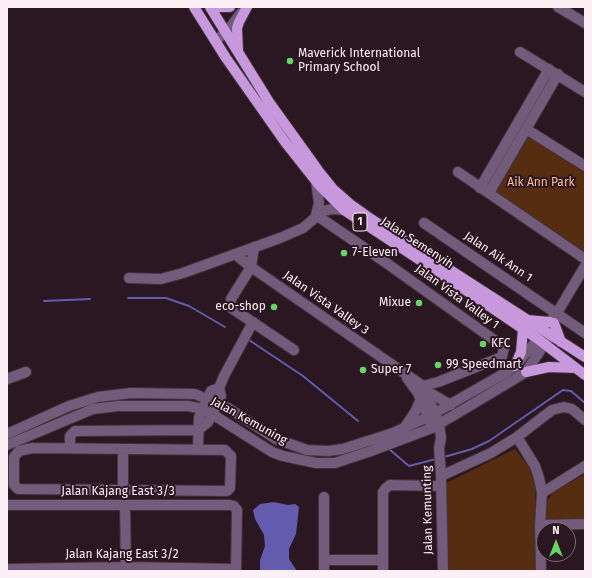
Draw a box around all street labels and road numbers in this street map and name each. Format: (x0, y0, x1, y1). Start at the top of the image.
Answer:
road number: 1 (353, 213, 367, 231)
street label: Jalan Semenyih (378, 214, 456, 272)
street label: Jalan Aik Ann 1 (461, 229, 535, 285)
street label: Jalan Vista Valley 1 (412, 262, 502, 332)
street label: Jalan Vista Valley 3 (280, 268, 372, 338)
street label: Jalan Kemuning (208, 394, 290, 448)
street label: Jalan Kemunting (420, 465, 436, 555)
street label: Jalan Kajang East 3/3 (61, 485, 175, 499)
street label: Jalan Kajang East 3/2 (65, 548, 179, 562)

